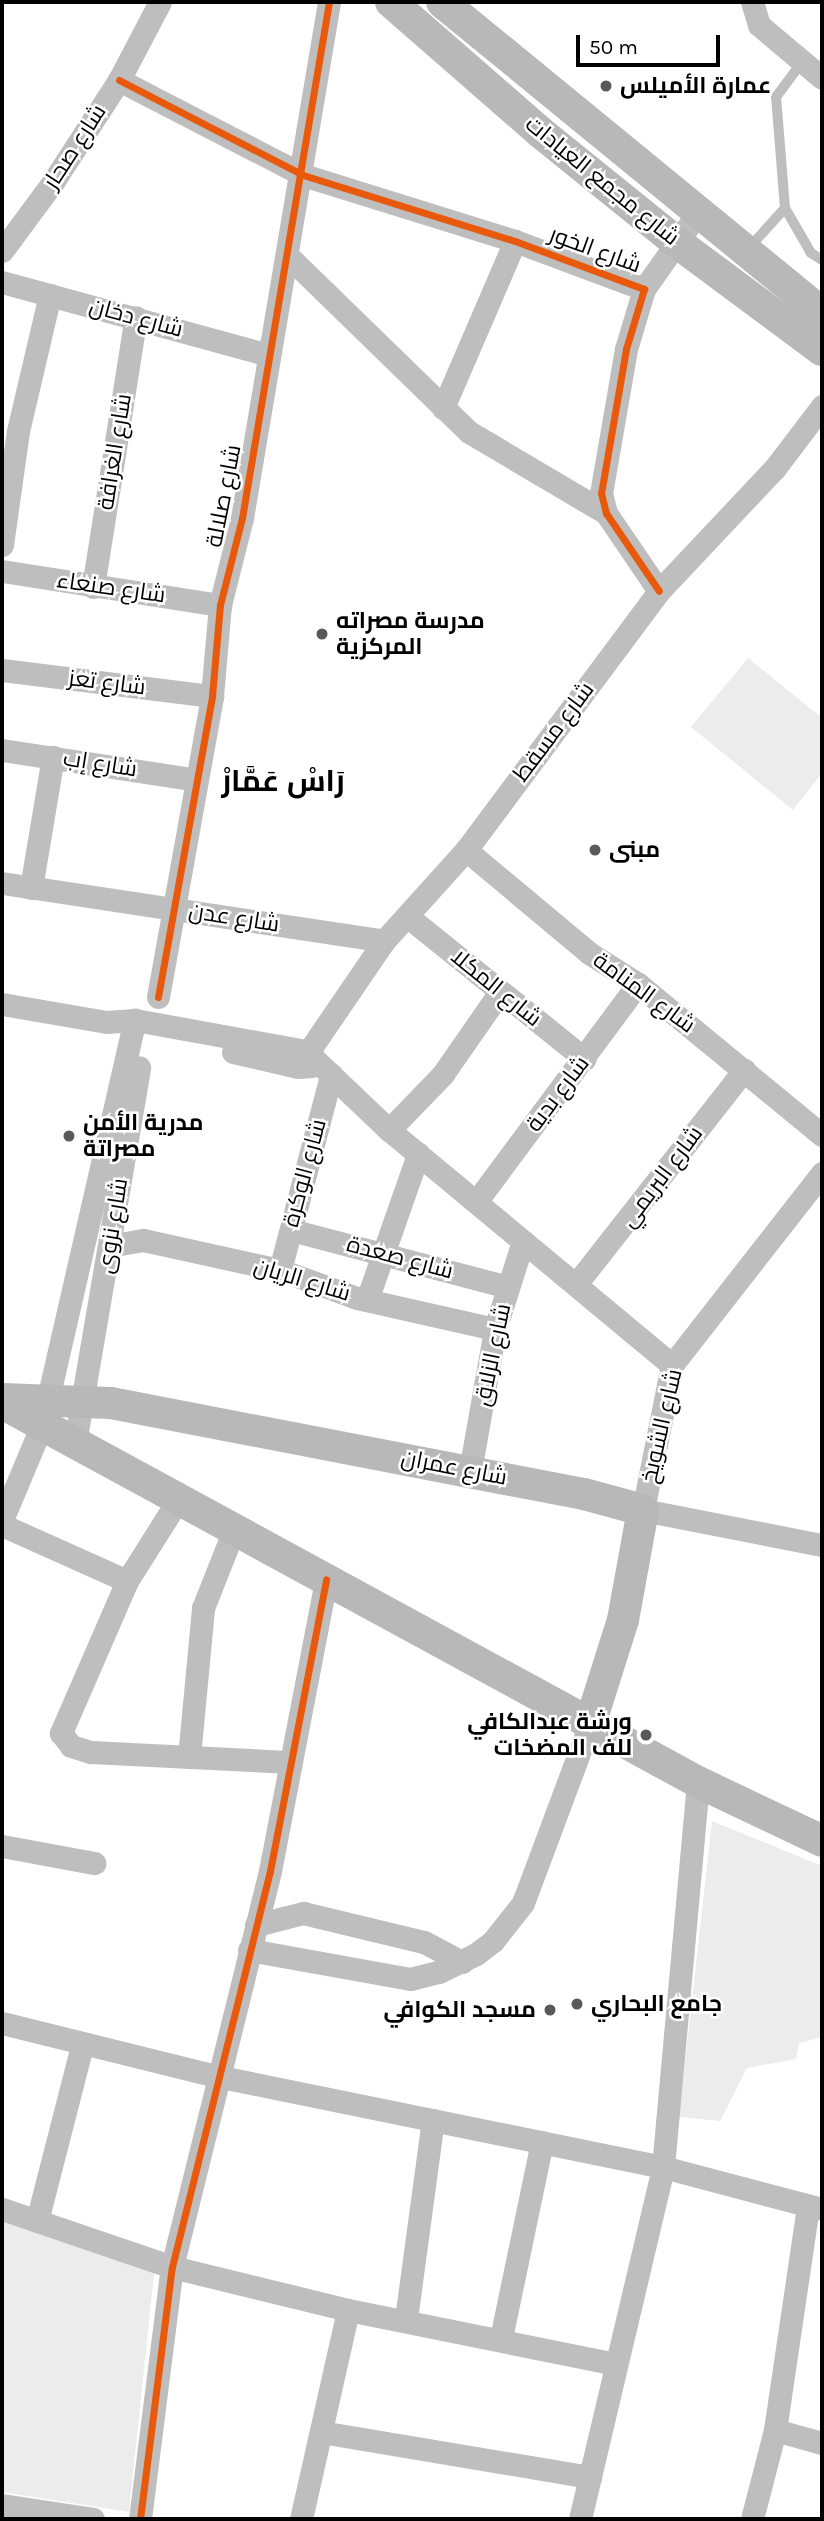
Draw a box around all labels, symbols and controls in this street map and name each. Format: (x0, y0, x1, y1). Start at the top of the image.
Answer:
scale bar (579, 21, 722, 65)
text: 50 m (589, 35, 638, 59)
place label: عمارة الأميلس (620, 72, 771, 100)
marker: عمارة الأميلس (598, 78, 614, 94)
street label: شارع صحار (37, 99, 113, 195)
street label: شارع مجمع العيادات (519, 110, 685, 252)
street label: شارع الخور (545, 221, 645, 279)
street label: شارع دخان (86, 292, 186, 344)
street label: شارع الغرافة (92, 392, 138, 512)
street label: شارع صلالة (201, 442, 247, 550)
street label: شارع صنعاء (55, 567, 167, 609)
place label: مدرسة مصراته المركزية (336, 607, 485, 661)
marker: مدرسة مصراته المركزية (314, 626, 330, 642)
street label: شارع تعز (67, 665, 147, 701)
street label: شارع مسقط (508, 677, 600, 787)
street label: شارع إب (61, 745, 139, 783)
district label: رَاسْ عَمَّارْ (221, 763, 345, 799)
place label: مبنى (609, 836, 660, 864)
marker: مبنى (587, 842, 603, 858)
street label: شارع عدن (187, 897, 281, 939)
street label: شارع المكلا (445, 943, 547, 1033)
street label: شارع المنامة (587, 947, 701, 1039)
street label: شارع بدية (521, 1051, 595, 1137)
place label: مدرية الأمن مصراتة (83, 1109, 203, 1163)
street label: شارع الوكرة (277, 1116, 333, 1230)
street label: شارع البريمي (615, 1121, 709, 1233)
marker: مدرية الأمن مصراتة (61, 1128, 77, 1144)
street label: شارع نزوى (92, 1176, 134, 1276)
street label: شارع صعدة (344, 1231, 456, 1285)
street label: شارع الريان (250, 1252, 354, 1308)
street label: شارع الزلاق (469, 1301, 517, 1409)
street label: شارع الشويخ (635, 1366, 689, 1486)
street label: شارع عمران (399, 1444, 509, 1492)
place label: ورشة عبدالكافي للف المضخات (467, 1708, 632, 1762)
marker: ورشة عبدالكافي للف المضخات (638, 1727, 654, 1743)
place label: جامع البحاري (591, 1990, 722, 2018)
place label: مسجد الكوافي (383, 1996, 536, 2024)
marker: جامع البحاري (569, 1996, 585, 2012)
marker: مسجد الكوافي (542, 2002, 558, 2018)

